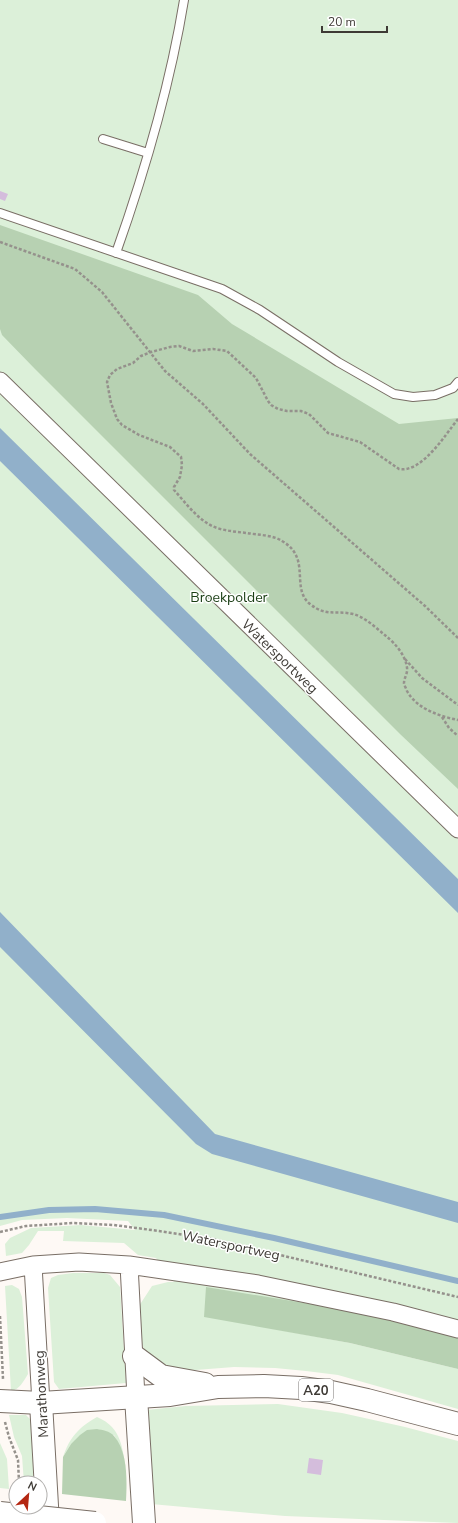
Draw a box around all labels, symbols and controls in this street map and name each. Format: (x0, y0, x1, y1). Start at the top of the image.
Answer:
scale bar (322, 8, 387, 34)
text: 20 m (328, 14, 356, 30)
park label: Broekpolder (190, 588, 268, 607)
street label: Watersportweg (237, 615, 322, 698)
street label: Watersportweg (180, 1226, 282, 1265)
street label: Marathonweg (30, 1350, 53, 1438)
road number: A20 (299, 1379, 333, 1401)
north arrow (8, 1475, 48, 1515)
text: N (25, 1478, 39, 1495)

